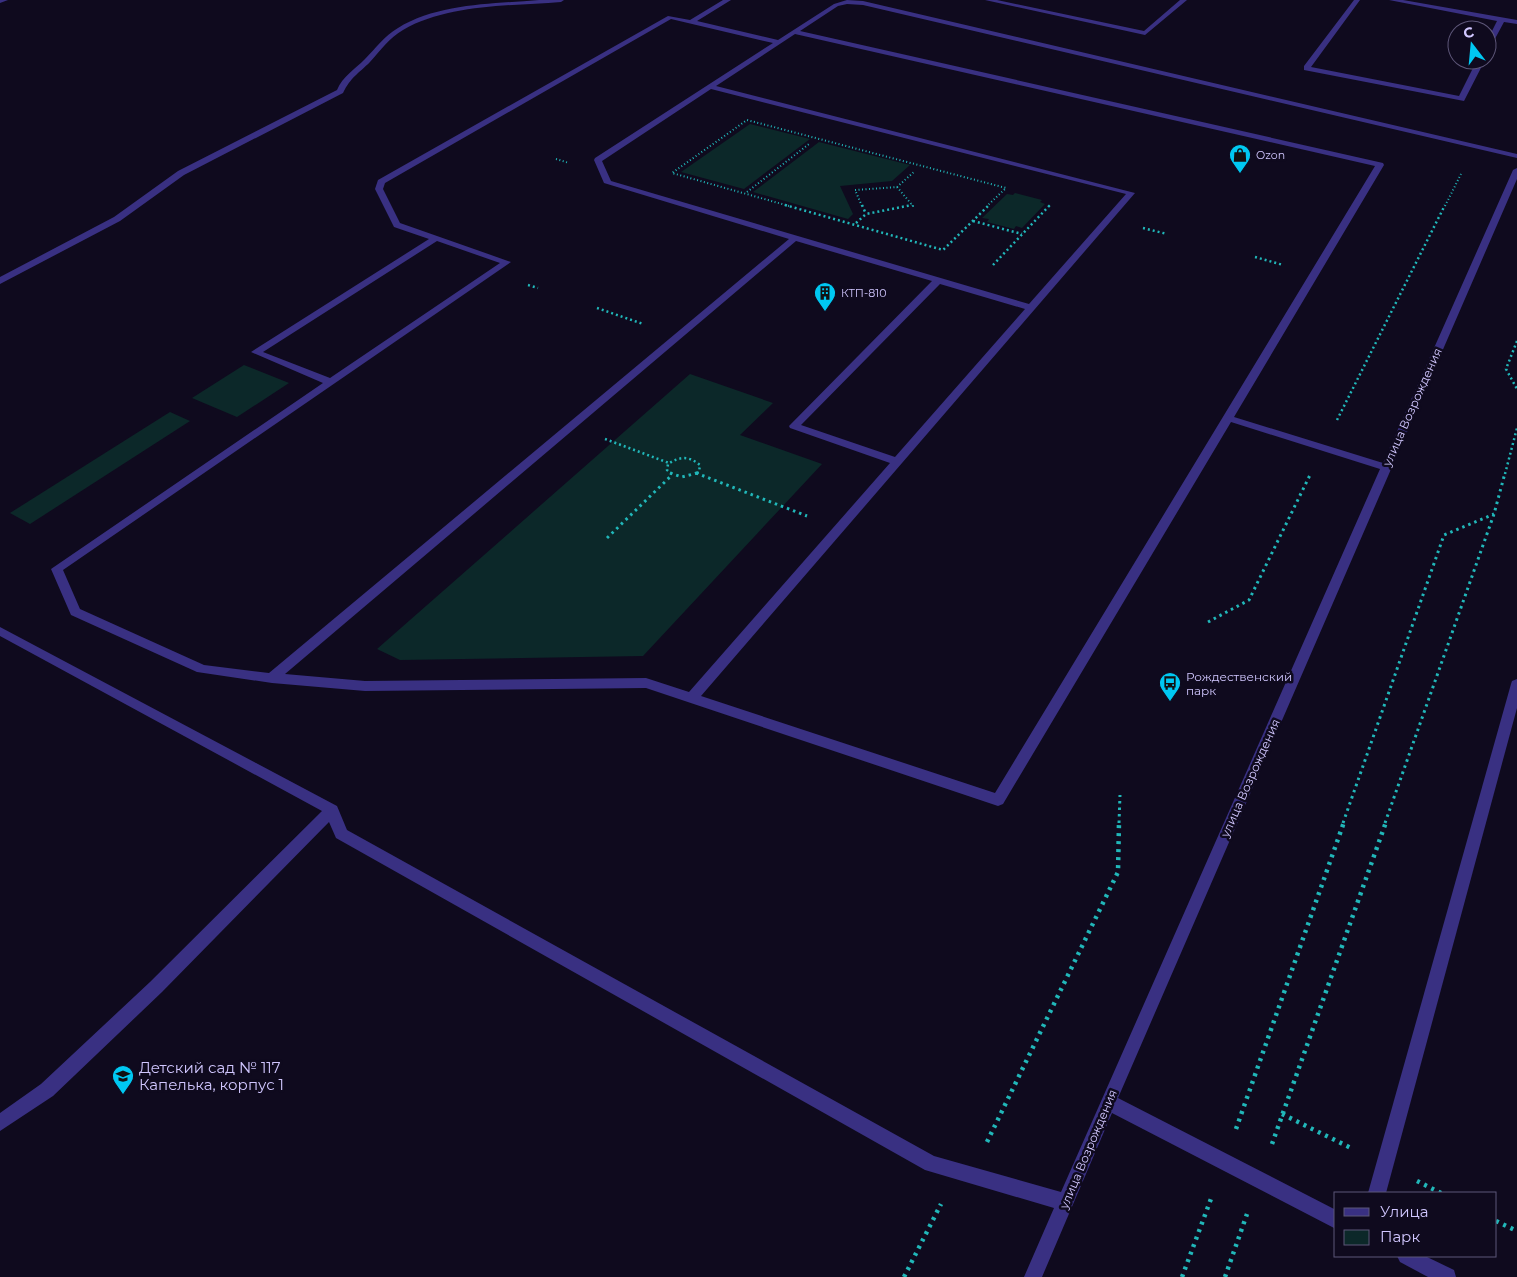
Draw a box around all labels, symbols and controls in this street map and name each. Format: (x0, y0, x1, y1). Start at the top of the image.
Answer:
north arrow (1447, 20, 1497, 70)
text: С (1461, 22, 1476, 43)
shop icon: Ozon (1228, 143, 1252, 174)
place label: Ozon (1256, 148, 1285, 162)
building icon: КТП-810 (813, 281, 837, 312)
place label: КТП-810 (841, 286, 886, 300)
street label: улица Возрождения (1379, 345, 1445, 469)
place label: Рождественский парк (1186, 669, 1292, 698)
bus stop icon: Рождественский парк (1158, 671, 1182, 702)
street label: улица Возрождения (1217, 716, 1283, 840)
place label: Детский сад № 117 Капелька, корпус 1 (139, 1058, 284, 1094)
school or university icon: Детский сад № 117 Капелька, корпус 1 (111, 1064, 135, 1095)
street label: улица Возрождения (1056, 1087, 1120, 1212)
legend (1334, 1192, 1497, 1257)
text: Улица (1380, 1202, 1428, 1221)
text: Парк (1380, 1227, 1420, 1246)

